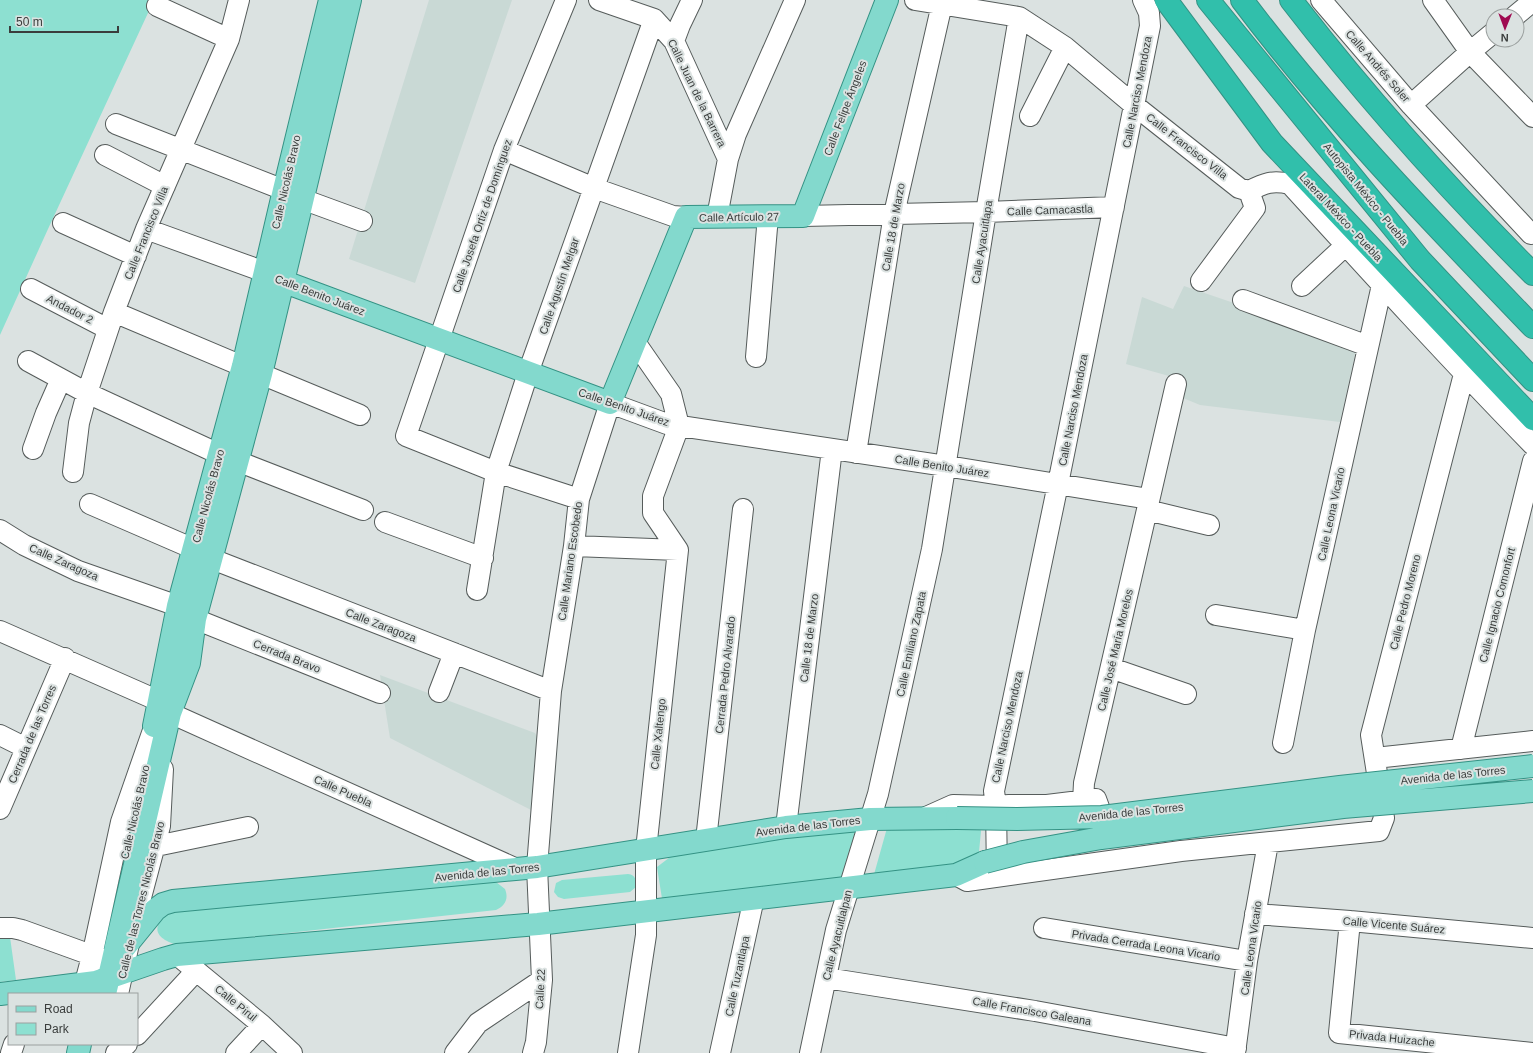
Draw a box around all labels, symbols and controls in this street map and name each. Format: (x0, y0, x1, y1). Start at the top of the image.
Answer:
scale bar (10, 8, 118, 34)
north arrow (1485, 8, 1525, 48)
text: 50 m (16, 15, 43, 29)
street label: Calle Andrés Soler (1344, 28, 1413, 105)
text: N (1501, 32, 1509, 44)
street label: Calle Narciso Mendoza (1120, 34, 1154, 149)
street label: Calle Juan de la Barrera (666, 37, 729, 150)
street label: Calle Felipe Ángeles (821, 58, 869, 157)
street label: Calle Francisco Villa (1144, 111, 1231, 182)
street label: Calle Nicolás Bravo (269, 134, 303, 230)
street label: Calle Josefa Ortiz de Domínguez (450, 138, 514, 294)
street label: Autopista México - Puebla (1321, 141, 1411, 248)
street label: Lateral México - Puebla (1297, 171, 1385, 264)
street label: Calle 18 de Marzo (879, 182, 907, 272)
street label: Calle Francisco Villa (122, 184, 171, 281)
street label: Calle Ayacuitlapa (969, 199, 995, 285)
street label: Calle Camacastla (1007, 202, 1094, 218)
street label: Calle Artículo 27 (699, 210, 779, 224)
street label: Calle Agustín Melgar (537, 236, 581, 336)
street label: Calle Benito Juárez (273, 272, 367, 318)
street label: Andador 2 (45, 292, 95, 326)
street label: Calle Narciso Mendoza (1056, 352, 1090, 467)
street label: Calle Benito Juárez (577, 386, 671, 428)
street label: Calle Nicolás Bravo (190, 448, 226, 544)
street label: Calle Benito Juárez (894, 453, 990, 479)
street label: Calle Leona Vicario (1315, 466, 1347, 562)
street label: Calle Mariano Escobedo (556, 501, 584, 621)
street label: Calle Zaragoza (27, 541, 101, 583)
street label: Calle Ignacio Comonfort (1477, 546, 1517, 664)
street label: Calle Pedro Moreno (1387, 553, 1423, 651)
street label: Calle José María Morelos (1095, 587, 1135, 712)
street label: Calle Emiliano Zapata (894, 589, 928, 698)
street label: Calle 18 de Marzo (798, 593, 820, 683)
street label: Calle Zaragoza (344, 606, 419, 644)
street label: Cerrada Pedro Alvarado (713, 616, 737, 734)
street label: Cerrada Bravo (252, 637, 322, 675)
street label: Calle Narciso Mendoza (989, 669, 1025, 784)
street label: Cerrada de las Torres (6, 683, 58, 785)
street label: Calle Xaltengo (648, 698, 668, 770)
street label: Avenida de las Torres (1400, 763, 1507, 786)
street label: Calle Nicolás Bravo (118, 764, 152, 860)
street label: Calle Puebla (312, 773, 375, 810)
street label: Avenida de las Torres (1078, 800, 1185, 823)
street label: Avenida de las Torres (755, 814, 862, 838)
street label: Calle de las Torres Nicolás Bravo (116, 820, 166, 980)
street label: Avenida de las Torres (434, 860, 541, 883)
street label: Calle Ayacuitlalpan (820, 889, 854, 981)
street label: Calle Leona Vicario (1238, 900, 1264, 996)
street label: Calle Vicente Suárez (1342, 915, 1446, 935)
street label: Privada Cerrada Leona Vicario (1071, 927, 1221, 963)
street label: Calle Tuzantlapa (723, 934, 752, 1017)
street label: Calle 22 (533, 969, 547, 1009)
street label: Calle Pirul (213, 983, 259, 1023)
legend (8, 993, 138, 1045)
street label: Calle Francisco Galeana (972, 995, 1093, 1028)
text: Road (44, 1002, 73, 1016)
text: Park (44, 1022, 70, 1036)
street label: Privada Huizache (1348, 1028, 1436, 1048)

